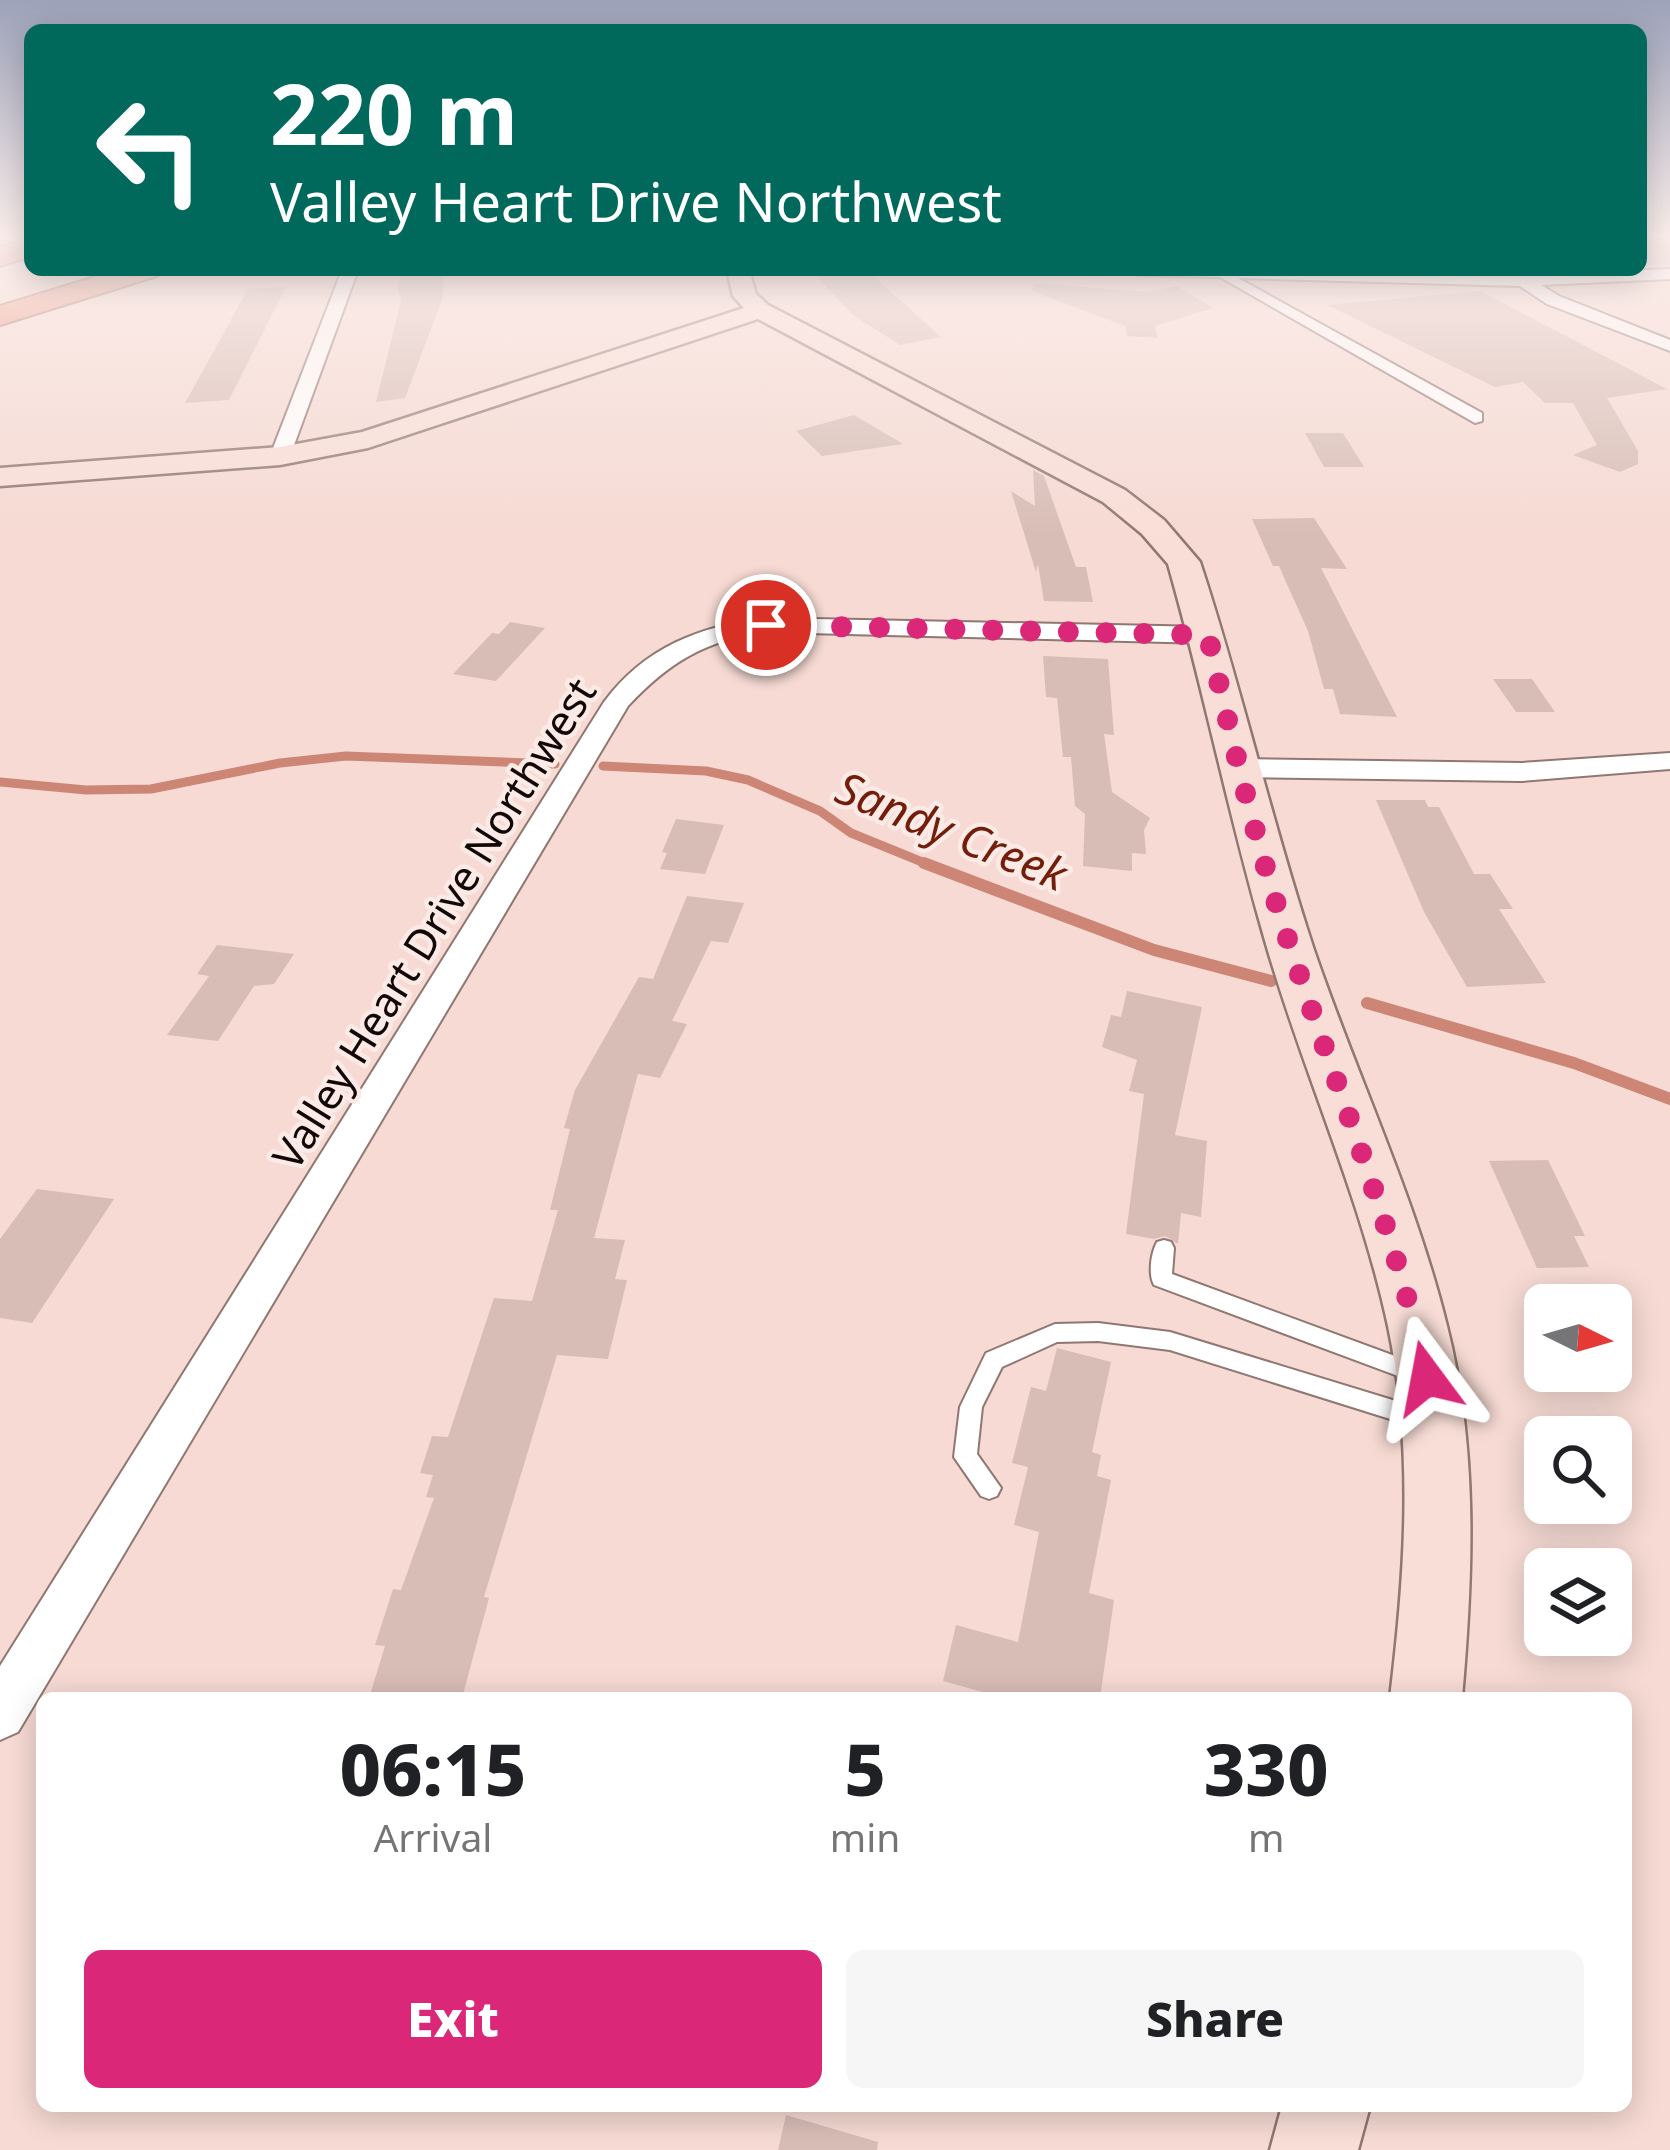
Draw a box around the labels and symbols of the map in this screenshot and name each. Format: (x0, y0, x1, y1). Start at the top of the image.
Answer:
pin (715, 574, 817, 676)
street label: Valley Heart Drive Northwest (258, 667, 608, 1179)
water label: Sandy Creek (828, 756, 1078, 905)
north arrow (1524, 1284, 1632, 1392)
position arrow (1364, 1315, 1490, 1441)

